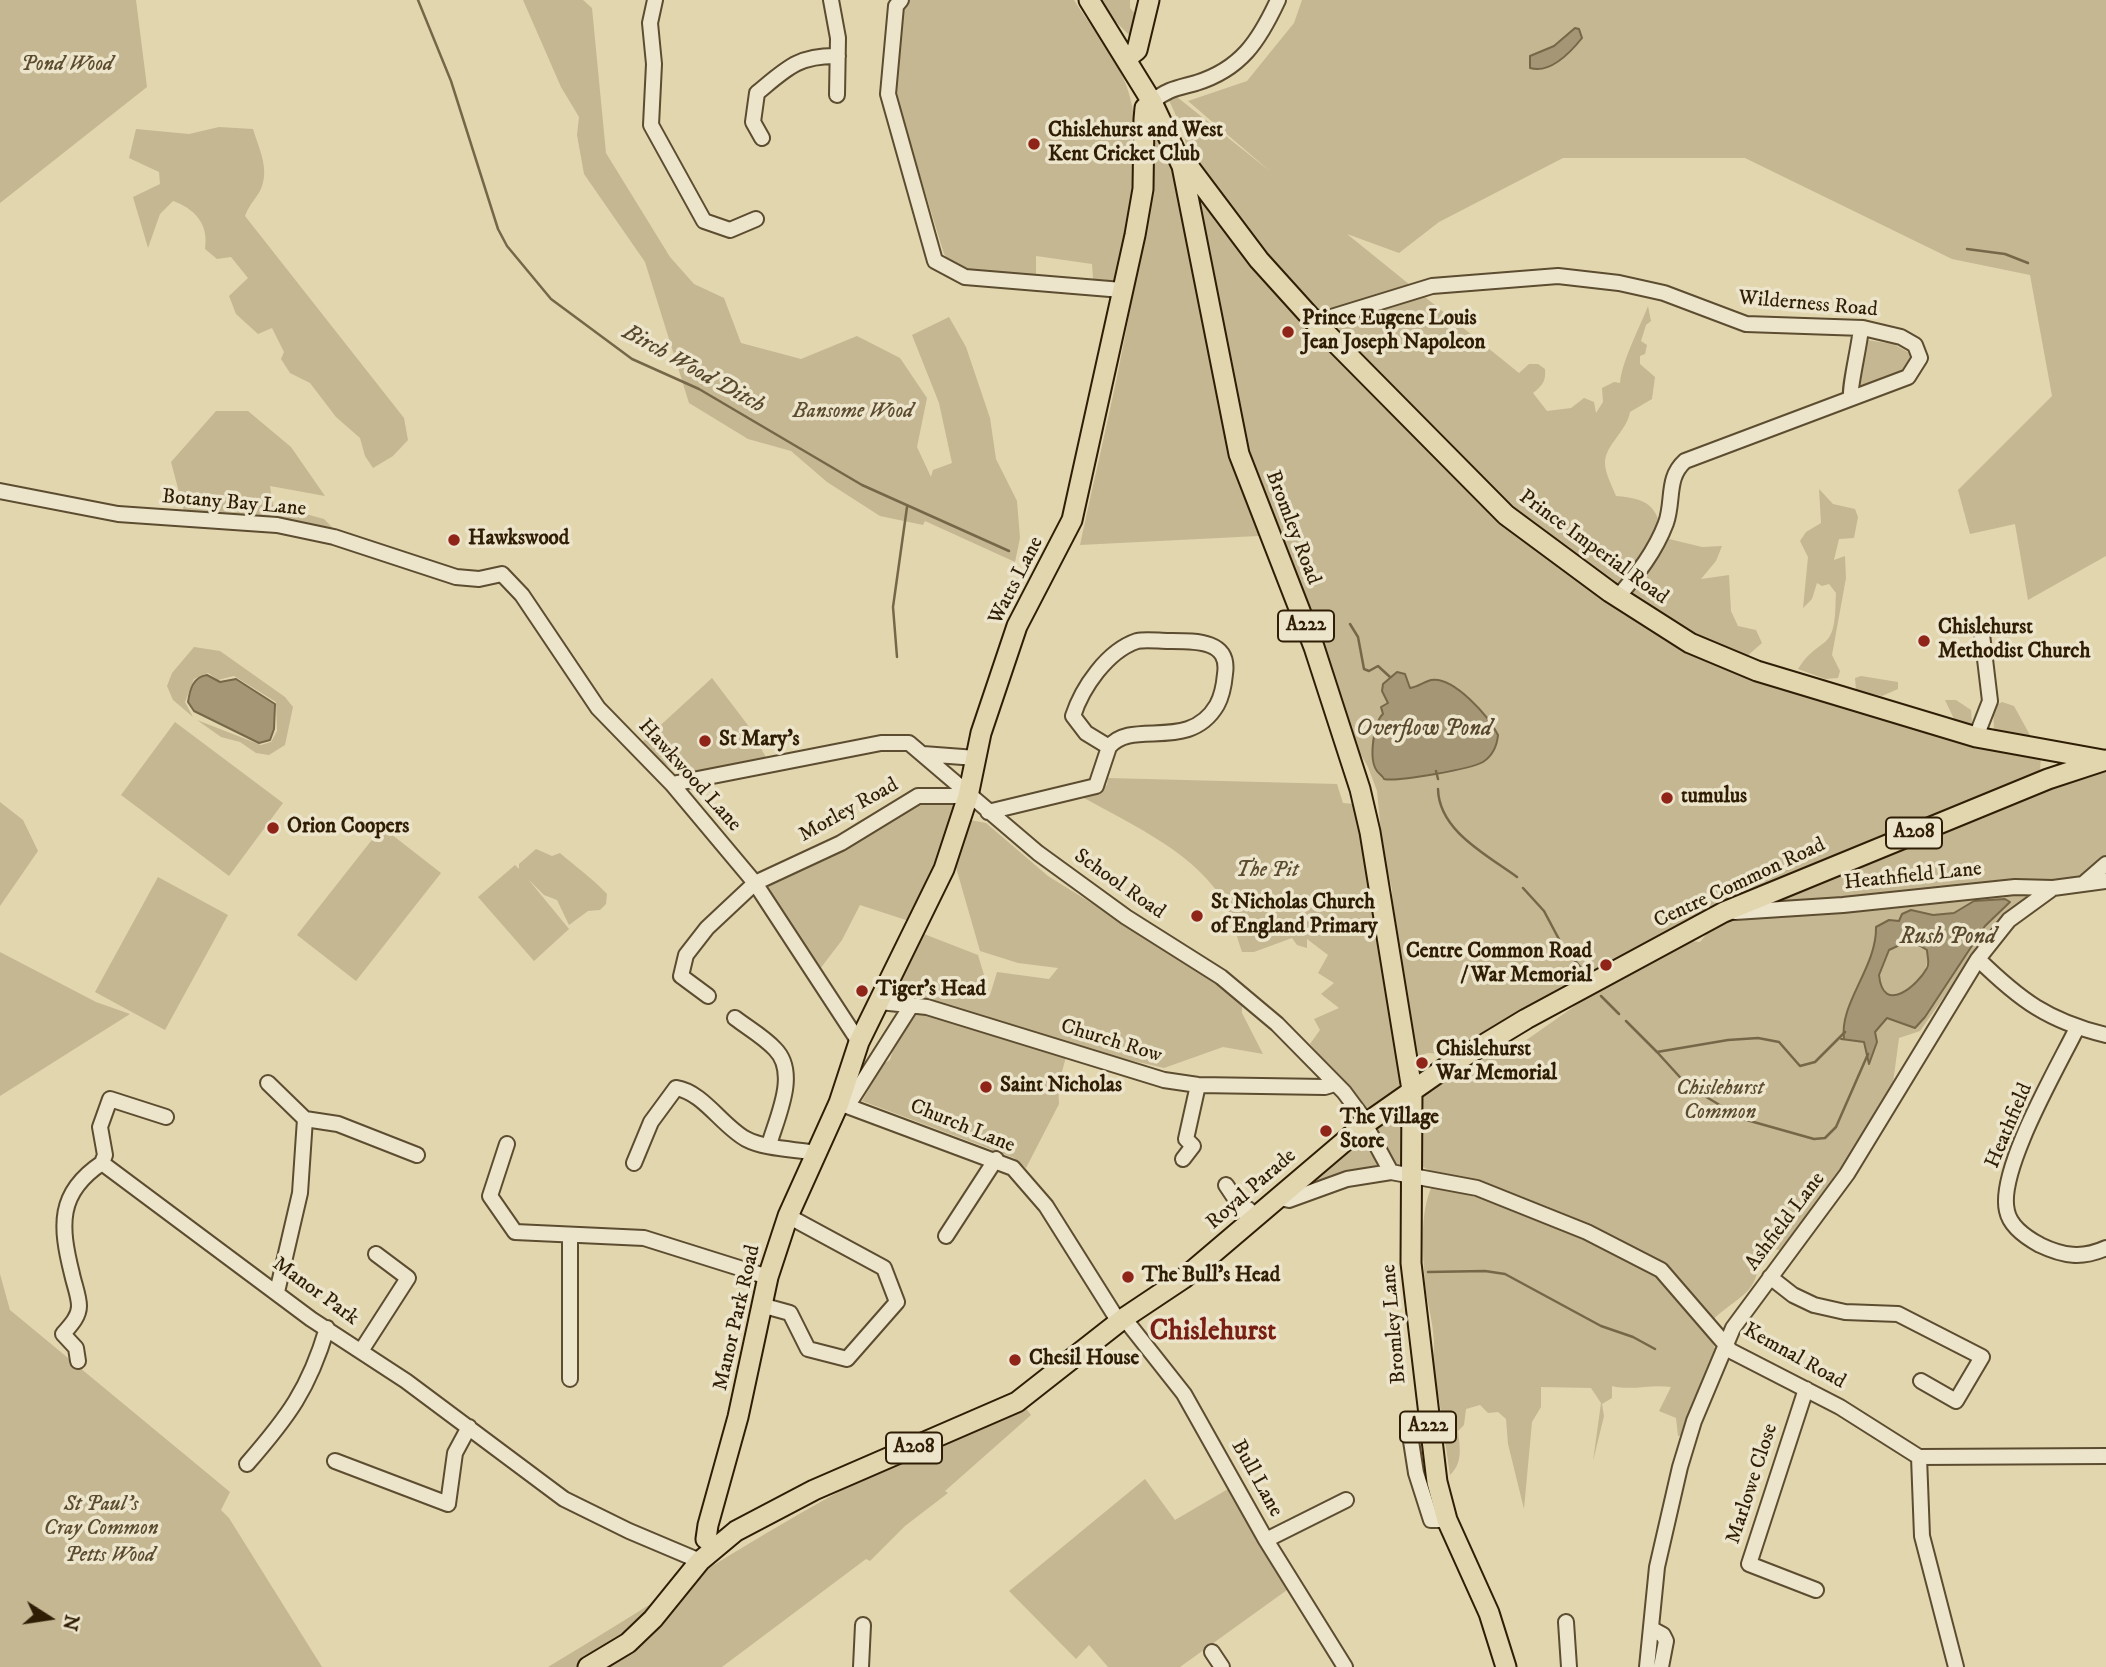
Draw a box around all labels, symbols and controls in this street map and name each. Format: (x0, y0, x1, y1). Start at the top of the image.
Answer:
park label: Pond Wood (21, 53, 113, 79)
place label: Chislehurst and West Kent Cricket Club (1048, 119, 1223, 169)
marker: Chislehurst and West Kent Cricket Club (1026, 136, 1042, 152)
street label: Wilderness Road (1737, 286, 1879, 324)
place label: Prince Eugene Louis Jean Joseph Napoleon (1302, 307, 1485, 357)
water label: Birch Wood Ditch (617, 320, 769, 420)
marker: Prince Eugene Louis Jean Joseph Napoleon (1280, 324, 1296, 340)
park label: Bansome Wood (793, 400, 913, 426)
street label: Bromley Road (1259, 468, 1325, 588)
street label: Botany Bay Lane (161, 485, 307, 523)
street label: Prince Imperial Road (1513, 485, 1673, 611)
place label: Hawkswood (468, 527, 569, 553)
marker: Hawkswood (446, 532, 462, 548)
street label: Watts Lane (984, 533, 1050, 629)
road number: A222 (1278, 610, 1334, 642)
place label: Chislehurst Methodist Church (1938, 616, 2090, 666)
marker: Chislehurst Methodist Church (1916, 633, 1932, 649)
street label: Hawkwood Lane (632, 715, 746, 837)
water label: Overflow Pond (1356, 716, 1492, 744)
place label: St Mary's (719, 728, 800, 754)
marker: St Mary's (697, 733, 713, 749)
street label: Morley Road (795, 773, 903, 849)
place label: tumulus (1681, 785, 1747, 811)
marker: tumulus (1659, 790, 1675, 806)
place label: Orion Coopers (287, 815, 409, 841)
road number: A208 (1886, 818, 1942, 848)
marker: Orion Coopers (265, 820, 281, 836)
street label: Centre Common Road (1650, 833, 1830, 935)
street label: School Road (1069, 844, 1169, 926)
street label: Heathfield Lane (1843, 857, 1983, 897)
park label: The Pit (1236, 859, 1298, 885)
place label: St Nicholas Church of England Primary (1211, 891, 1377, 941)
marker: St Nicholas Church of England Primary (1189, 908, 1205, 924)
water label: Rush Pond (1900, 924, 1996, 952)
place label: Centre Common Road / War Memorial (1406, 940, 1592, 990)
marker: Centre Common Road / War Memorial (1598, 957, 1614, 973)
place label: Tiger's Head (876, 978, 986, 1004)
marker: Tiger's Head (854, 983, 870, 999)
street label: Church Row (1057, 1015, 1165, 1069)
place label: Chislehurst War Memorial (1436, 1038, 1557, 1088)
marker: Chislehurst War Memorial (1414, 1055, 1430, 1071)
place label: Saint Nicholas (1000, 1074, 1122, 1100)
park label: Chislehurst Common (1676, 1077, 1764, 1127)
marker: Saint Nicholas (978, 1079, 994, 1095)
street label: Heathfield (1981, 1080, 2039, 1172)
street label: Church Lane (906, 1095, 1018, 1159)
place label: The Village Store (1340, 1106, 1439, 1156)
marker: The Village Store (1318, 1123, 1334, 1139)
street label: Royal Parade (1202, 1144, 1302, 1236)
street label: Ashfield Lane (1741, 1168, 1831, 1276)
street label: Manor Park Road (709, 1243, 767, 1393)
street label: Manor Park (267, 1252, 363, 1332)
street label: Bromley Lane (1377, 1263, 1413, 1385)
place label: The Bull's Head (1142, 1264, 1280, 1290)
marker: The Bull's Head (1120, 1269, 1136, 1285)
district label: Chislehurst (1150, 1316, 1276, 1350)
street label: Kemnal Road (1738, 1319, 1850, 1395)
place label: Chesil House (1029, 1347, 1139, 1373)
marker: Chesil House (1007, 1352, 1023, 1368)
road number: A222 (1400, 1412, 1456, 1442)
street label: Marlowe Close (1722, 1421, 1784, 1547)
road number: A208 (886, 1432, 942, 1464)
street label: Bull Lane (1225, 1436, 1287, 1522)
park label: St Paul's Cray Common (44, 1493, 158, 1543)
park label: Petts Wood (65, 1544, 155, 1570)
north arrow (14, 1583, 84, 1653)
text: N (57, 1612, 83, 1632)

